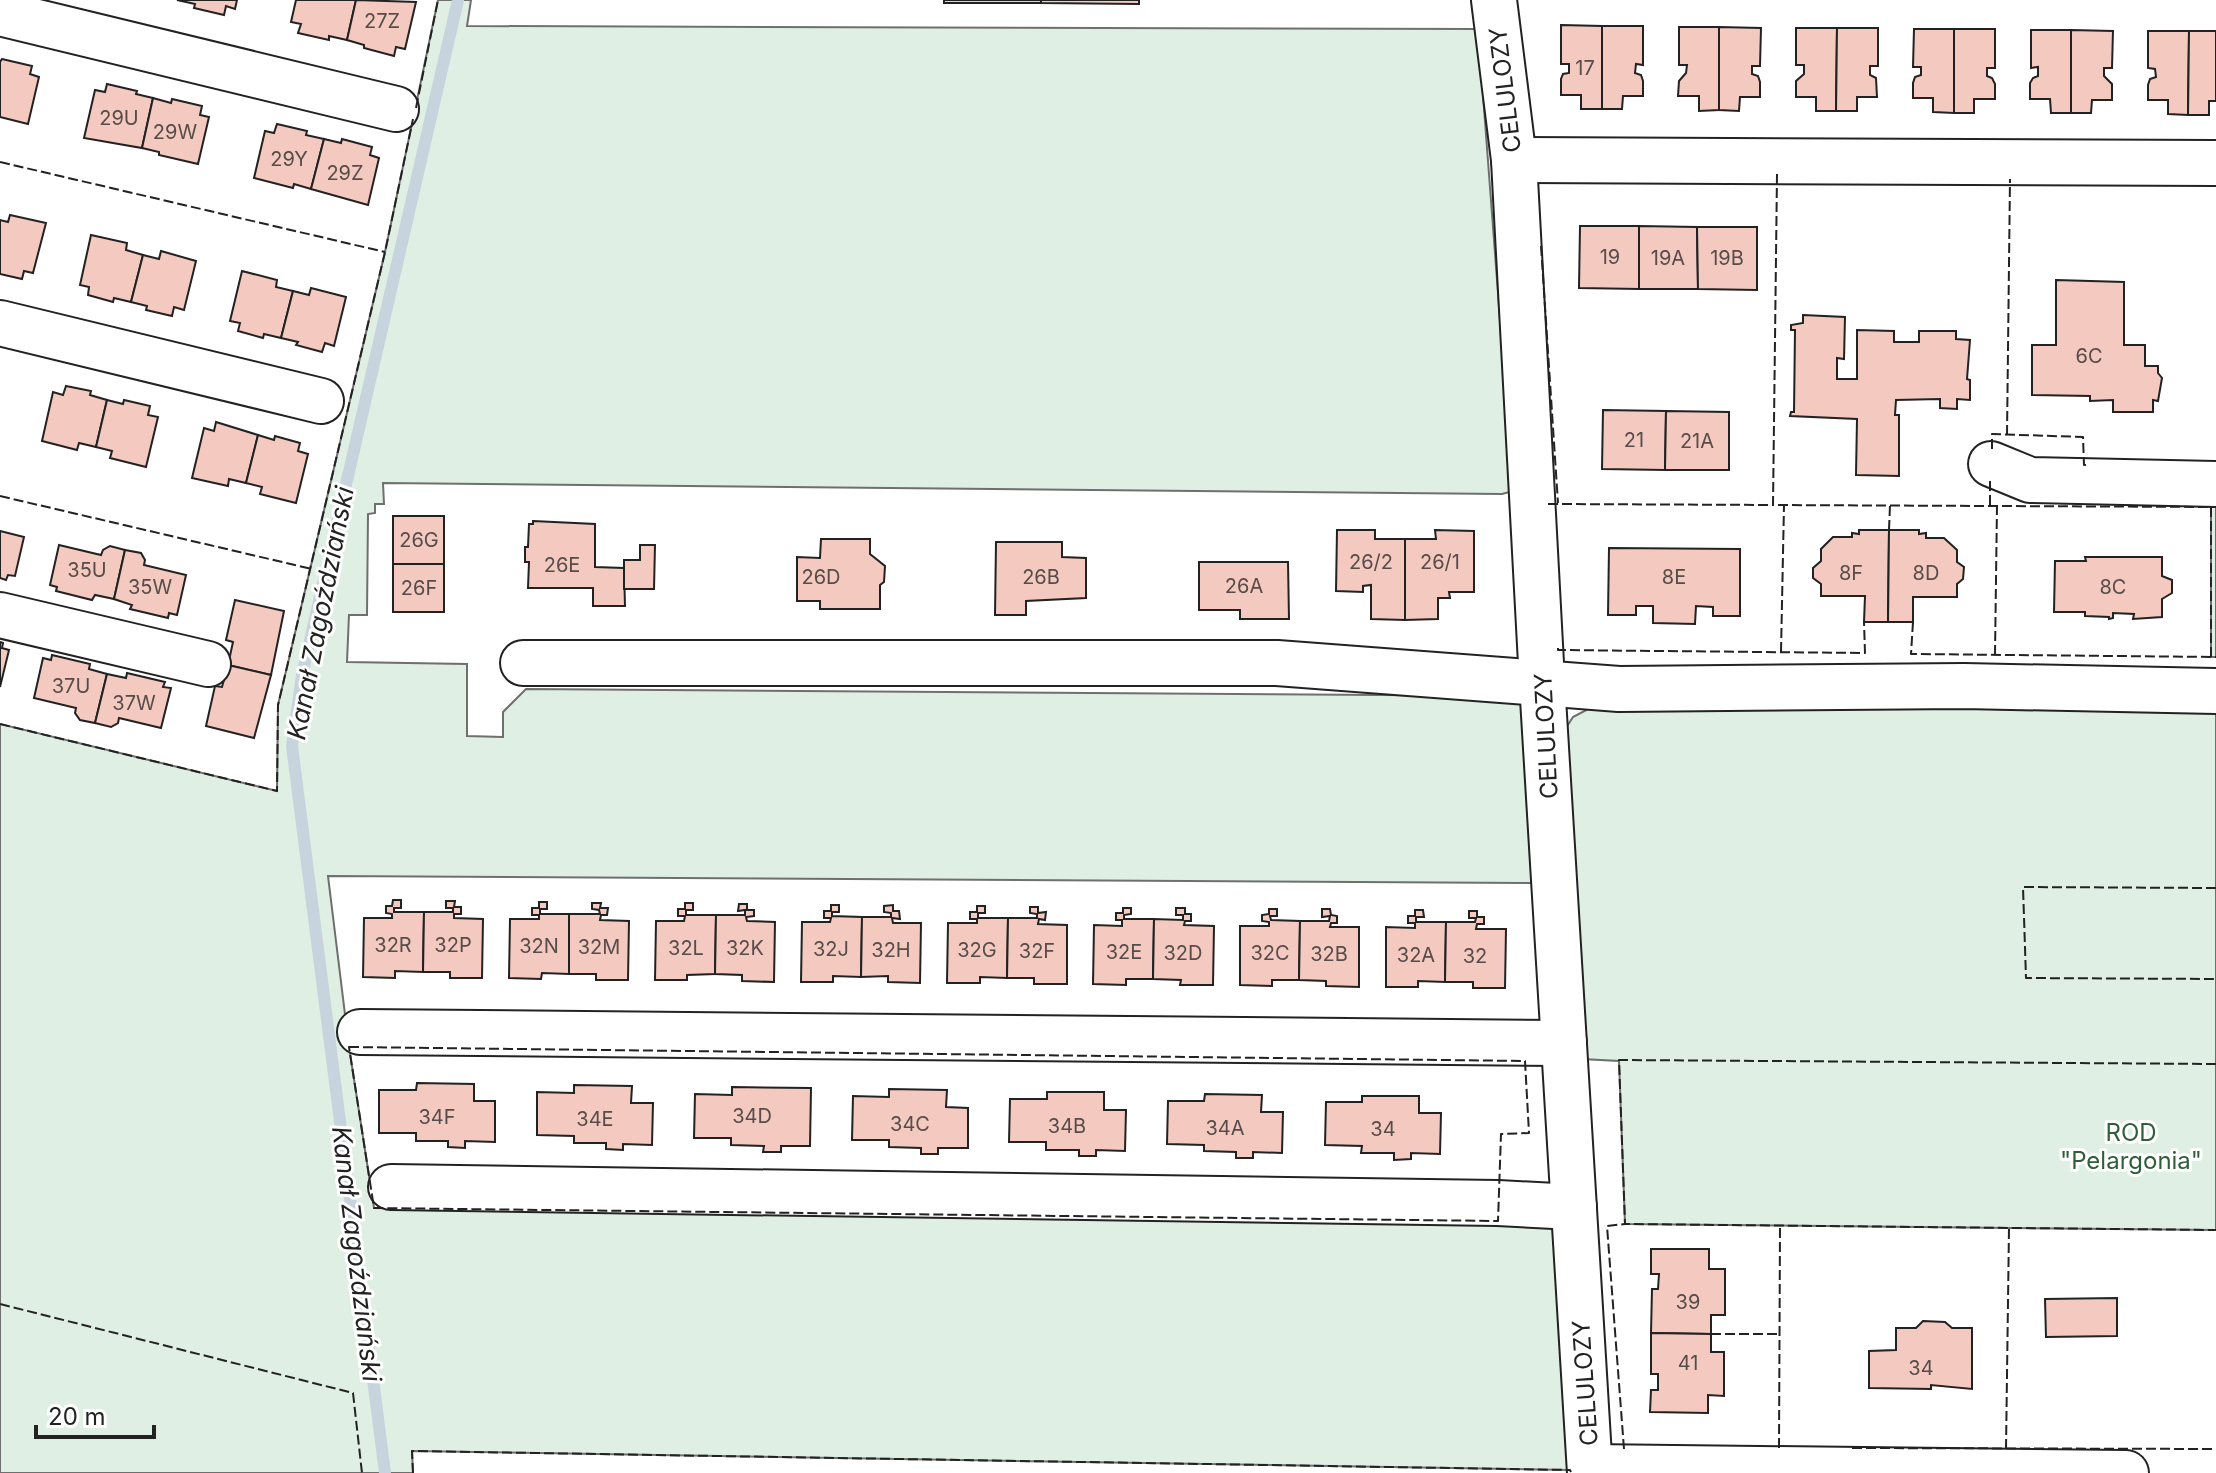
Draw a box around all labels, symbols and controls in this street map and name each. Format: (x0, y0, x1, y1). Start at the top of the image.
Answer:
house number: 27Z (364, 9, 400, 33)
street label: CELULOZY (1483, 26, 1527, 154)
house number: 17 (1575, 56, 1595, 80)
house number: 29U (99, 106, 139, 130)
house number: 29W (153, 120, 197, 144)
house number: 29Y (270, 147, 308, 171)
house number: 29Z (326, 161, 364, 185)
house number: 19 (1600, 245, 1620, 269)
house number: 19A (1651, 246, 1685, 270)
house number: 19B (1710, 246, 1744, 270)
house number: 6C (2075, 344, 2103, 368)
house number: 21 (1624, 428, 1644, 452)
house number: 21A (1680, 429, 1714, 453)
water label: Kanał Zagoździański (280, 483, 360, 742)
house number: 26G (399, 528, 439, 552)
house number: 26/2 (1349, 550, 1393, 574)
house number: 26/1 (1420, 550, 1460, 574)
house number: 26E (544, 553, 580, 577)
house number: 35U (67, 558, 107, 582)
house number: 8F (1839, 561, 1863, 585)
house number: 8D (1913, 561, 1939, 585)
house number: 26D (801, 565, 841, 589)
house number: 26B (1022, 565, 1060, 589)
house number: 8E (1662, 565, 1686, 589)
house number: 26A (1225, 574, 1263, 598)
house number: 35W (128, 575, 172, 599)
house number: 8C (2100, 575, 2126, 599)
house number: 26F (401, 576, 437, 600)
street label: CELULOZY (1528, 672, 1564, 800)
house number: 37U (52, 674, 90, 698)
house number: 37W (112, 691, 156, 715)
house number: 32R (374, 933, 412, 957)
house number: 32P (434, 933, 472, 957)
house number: 32N (519, 934, 559, 958)
house number: 32M (578, 935, 620, 959)
house number: 32L (668, 936, 704, 960)
house number: 32K (726, 936, 764, 960)
house number: 32J (813, 937, 849, 961)
house number: 32H (871, 938, 911, 962)
house number: 32G (957, 938, 997, 962)
house number: 32F (1019, 939, 1055, 963)
house number: 32E (1106, 940, 1142, 964)
house number: 32D (1164, 941, 1202, 965)
house number: 32C (1250, 941, 1290, 965)
house number: 32B (1310, 942, 1348, 966)
house number: 32A (1397, 943, 1435, 967)
house number: 32 (1463, 944, 1487, 968)
house number: 34D (732, 1104, 772, 1128)
house number: 34F (418, 1105, 456, 1129)
house number: 34E (576, 1107, 614, 1131)
house number: 34C (890, 1112, 930, 1136)
house number: 34B (1048, 1114, 1086, 1138)
house number: 34A (1205, 1116, 1245, 1140)
house number: 34 (1370, 1117, 1396, 1141)
park label: ROD "Pelargonia" (2060, 1118, 2202, 1175)
water label: Kanał Zagoździański (326, 1125, 388, 1384)
house number: 39 (1676, 1290, 1700, 1314)
street label: CELULOZY (1566, 1319, 1604, 1447)
house number: 41 (1678, 1351, 1698, 1375)
house number: 34 (1908, 1356, 1934, 1380)
scale bar (36, 1389, 154, 1439)
text: 20 m (48, 1402, 106, 1431)

